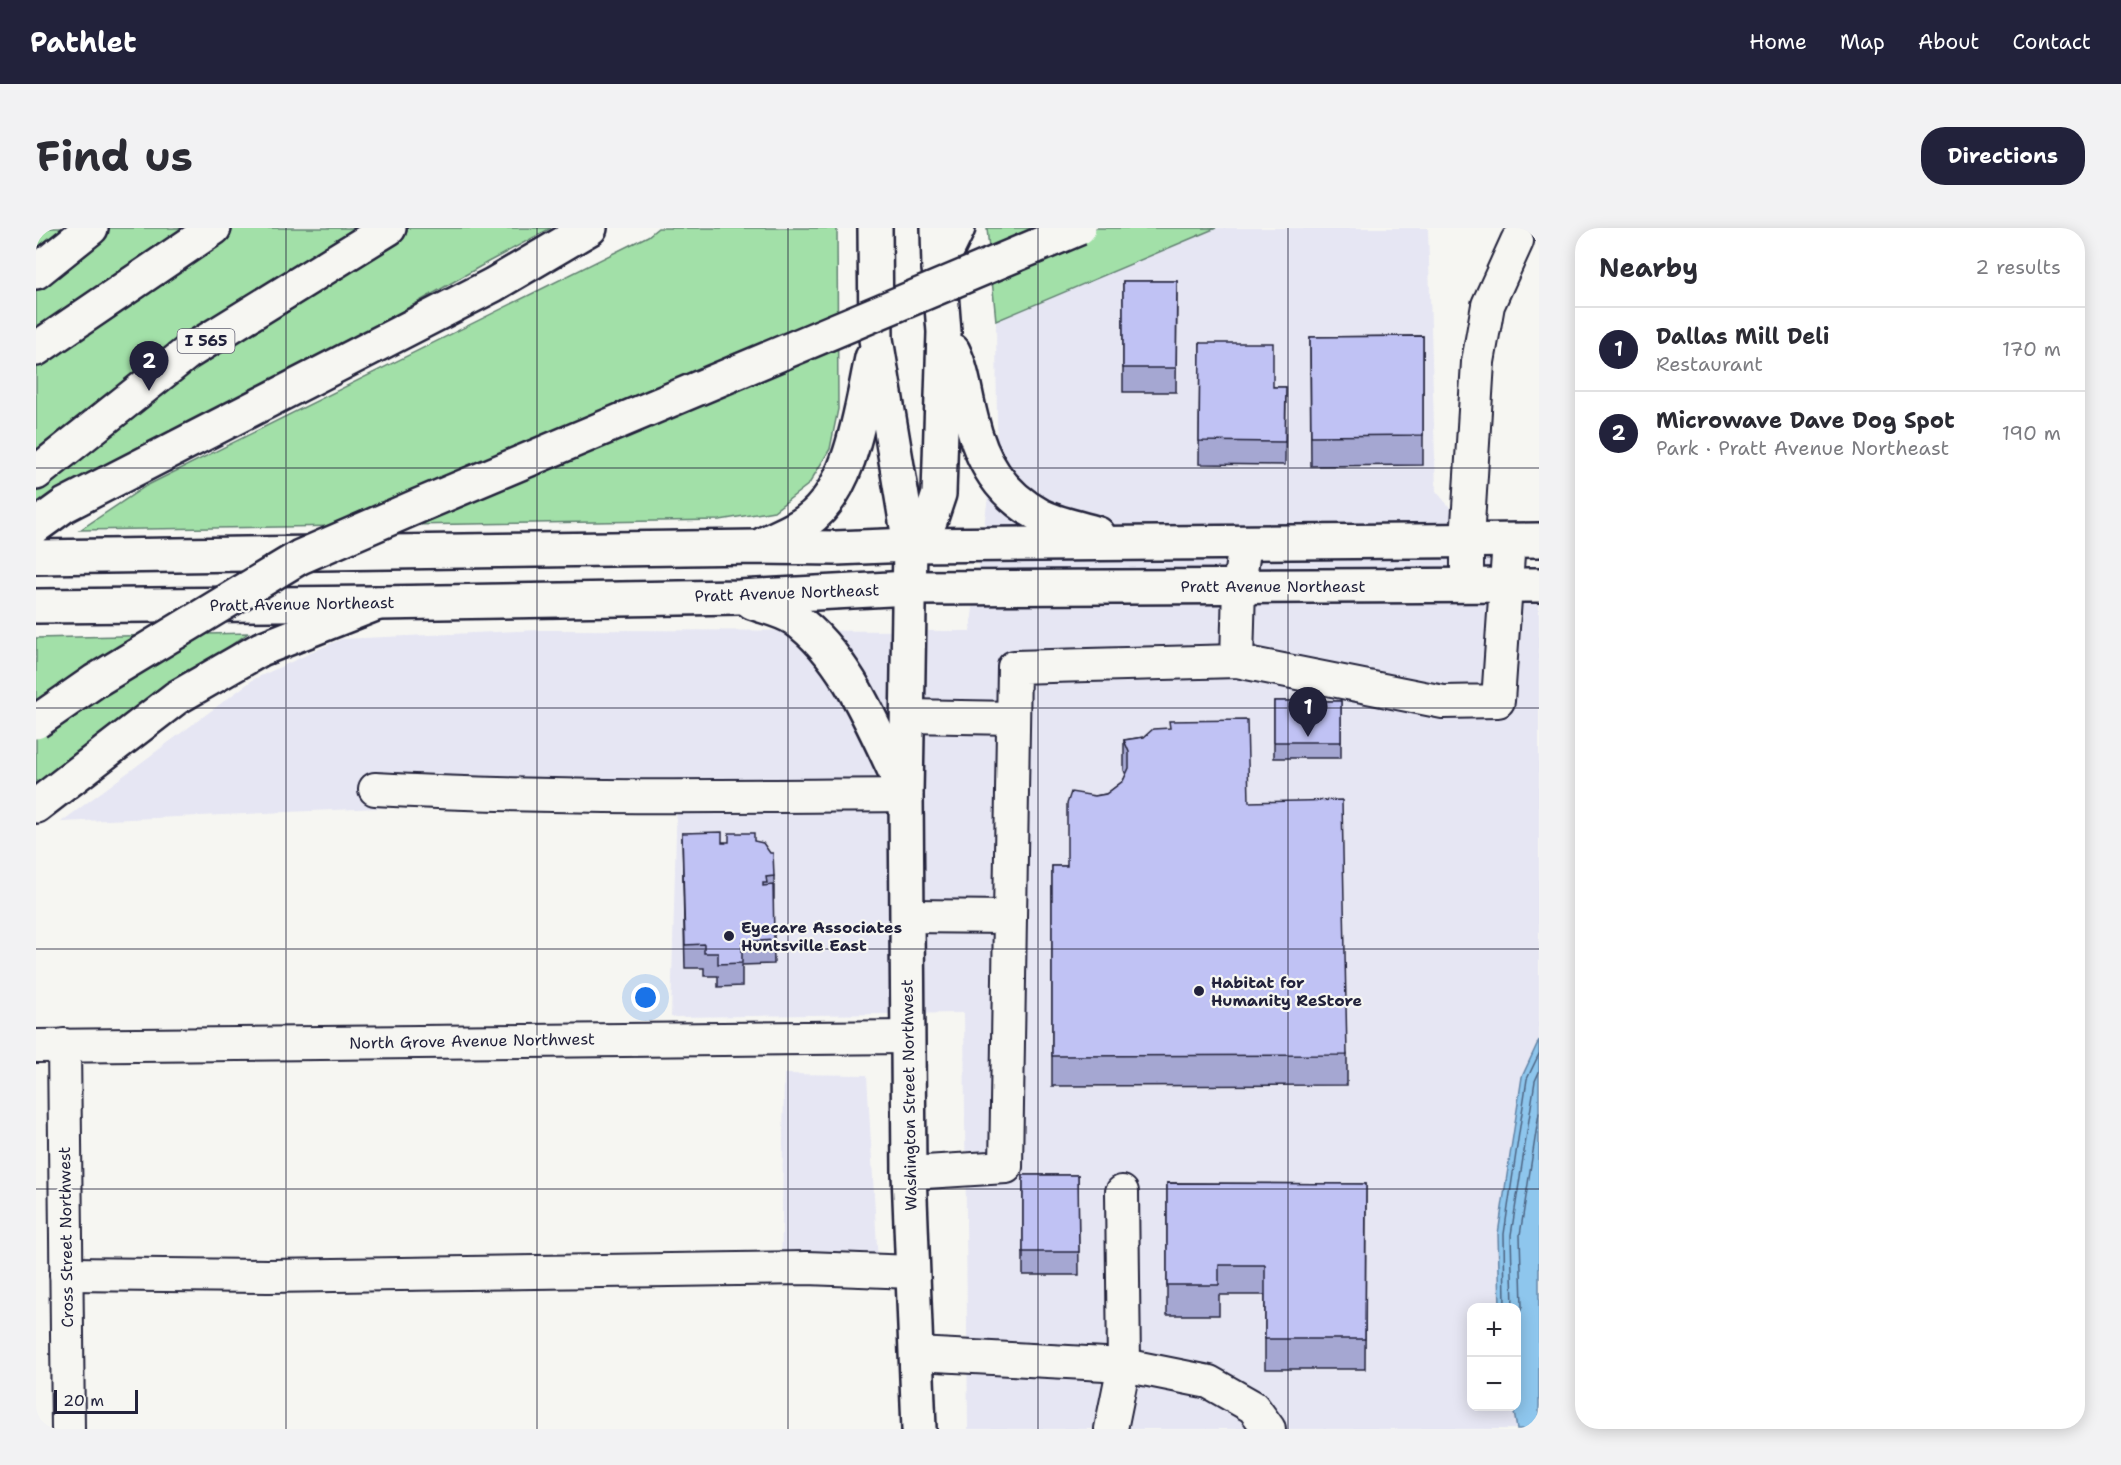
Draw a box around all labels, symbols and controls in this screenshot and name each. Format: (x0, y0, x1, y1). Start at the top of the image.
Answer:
text: Pathlet (30, 23, 137, 61)
text: Home (1749, 28, 1807, 56)
text: Map (1840, 28, 1885, 56)
text: About (1918, 28, 1979, 56)
text: Contact (2012, 28, 2091, 56)
button: Directions (1921, 127, 2085, 185)
text: Find us (36, 128, 193, 184)
text: Nearby (1599, 250, 1698, 285)
text: 2 results (1975, 254, 2061, 280)
text: Dallas Mill Deli (1656, 322, 1829, 351)
road number: I 565 (178, 329, 234, 353)
text: 1 (1614, 336, 1623, 362)
text: 170 m (2002, 336, 2061, 362)
pin: 2 (130, 342, 168, 391)
text: Restaurant (1656, 351, 1763, 377)
text: Microwave Dave Dog Spot (1656, 406, 1955, 435)
text: 2 (1612, 420, 1626, 446)
text: 190 m (2002, 420, 2061, 446)
text: Park · Pratt Avenue Northeast (1656, 435, 1949, 461)
street label: Pratt Avenue Northeast (1181, 576, 1365, 597)
street label: Pratt Avenue Northeast (694, 579, 880, 607)
street label: Pratt Avenue Northeast (209, 592, 395, 616)
pin: 1 (1288, 688, 1328, 737)
place label: Eyecare Associates Huntsville East (741, 917, 902, 956)
marker: Eyecare Associates Huntsville East (722, 929, 736, 943)
place label: Habitat for Humanity ReStore (1211, 972, 1362, 1011)
street label: Washington Street Northwest (896, 979, 922, 1211)
your location (631, 983, 660, 1012)
marker: Habitat for Humanity ReStore (1192, 984, 1206, 998)
street label: North Grove Avenue Northwest (349, 1028, 595, 1054)
street label: Cross Street Northwest (54, 1146, 78, 1328)
map controls (1467, 1303, 1521, 1411)
button: + (1467, 1303, 1521, 1357)
button: − (1467, 1357, 1521, 1411)
scale bar (54, 1387, 138, 1414)
text: 20 m (63, 1390, 104, 1411)

